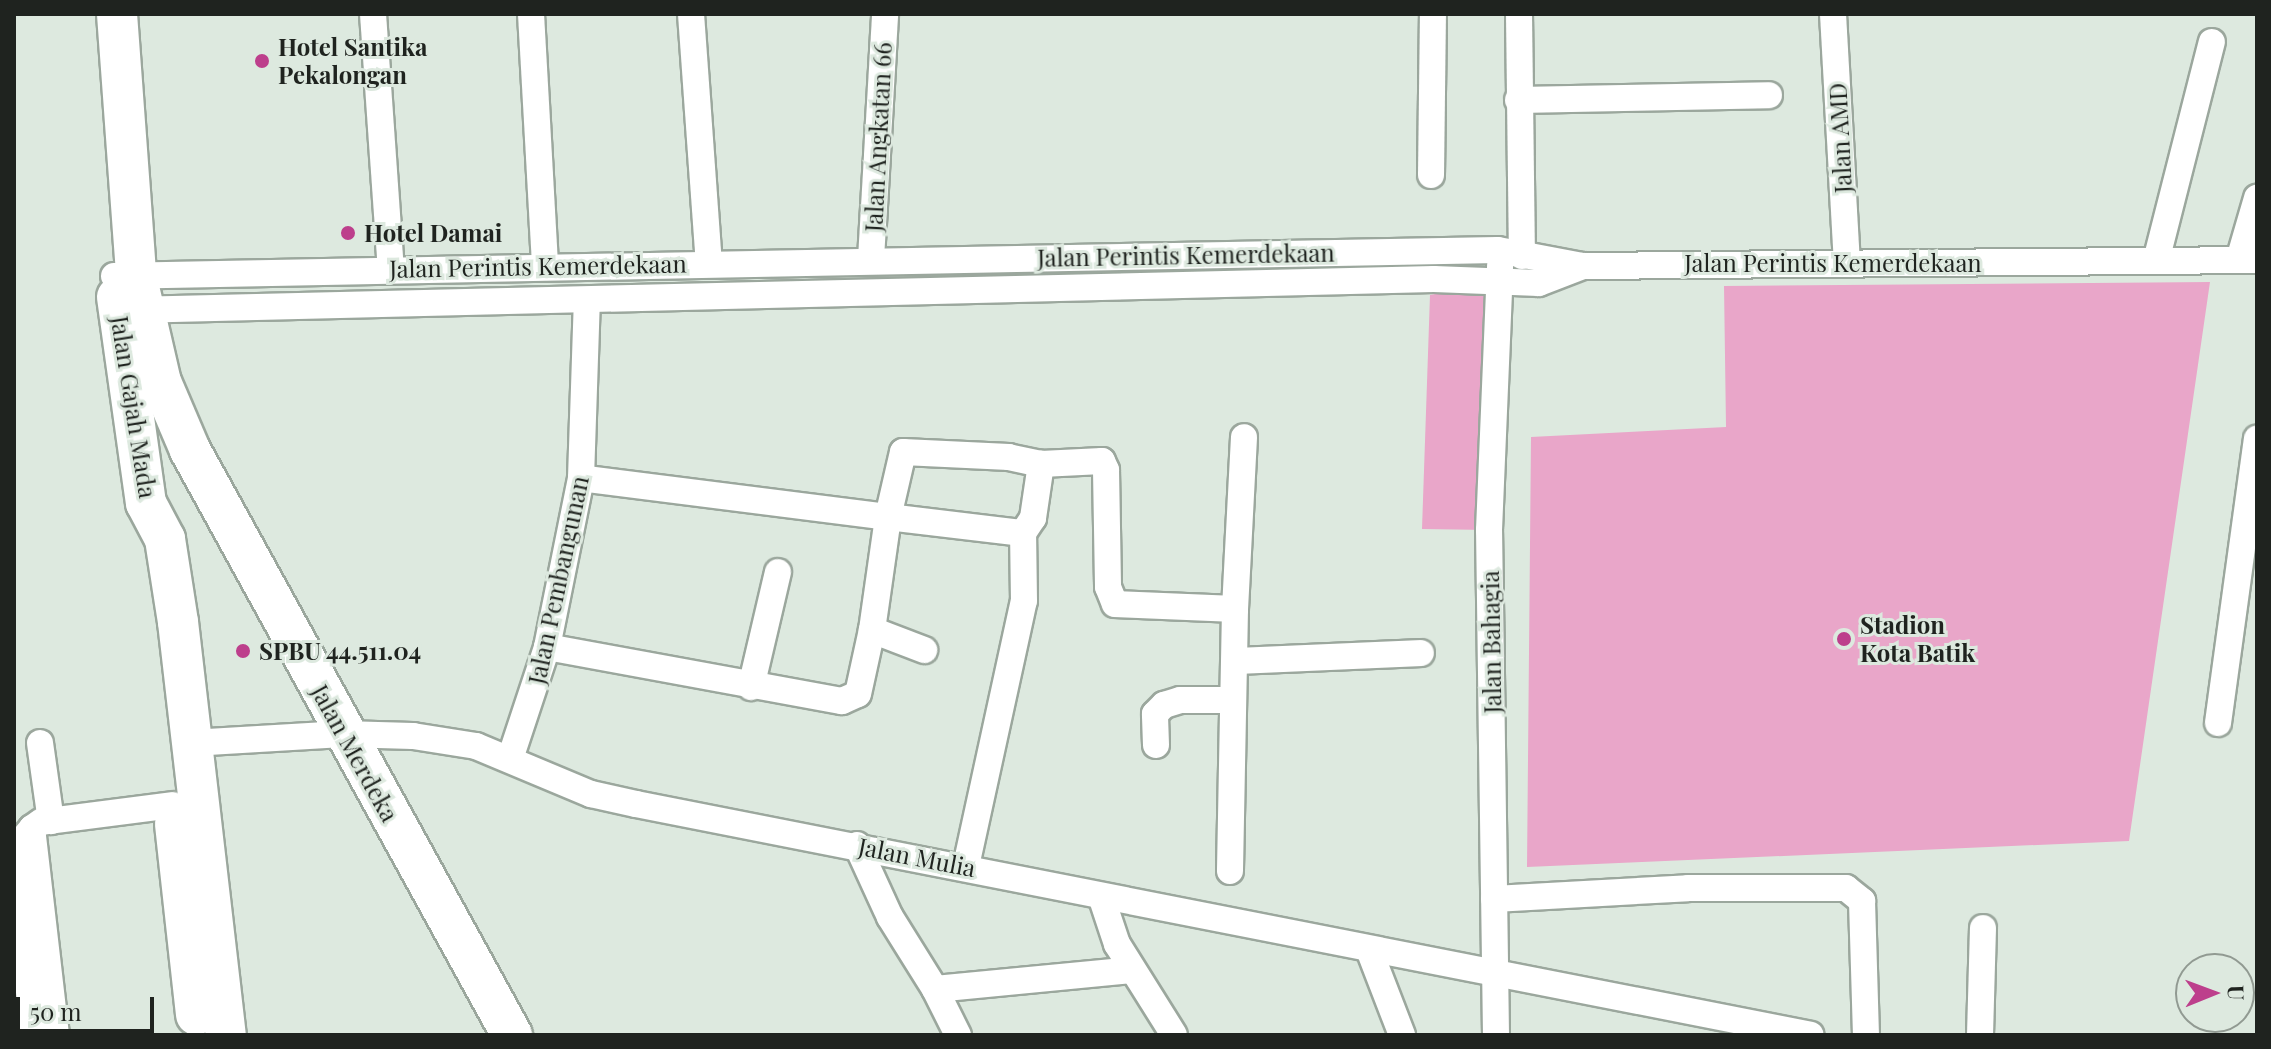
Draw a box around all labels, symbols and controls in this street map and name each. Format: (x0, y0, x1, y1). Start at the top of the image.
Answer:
place label: Hotel Santika Pekalongan (278, 33, 427, 89)
street label: Jalan Angkatan 66 (859, 41, 897, 233)
marker: Hotel Santika Pekalongan (253, 52, 271, 70)
street label: Jalan AMD (1823, 82, 1857, 194)
place label: Hotel Damai (364, 219, 502, 247)
marker: Hotel Damai (339, 224, 357, 242)
street label: Jalan Perintis Kemerdekaan (1037, 238, 1335, 272)
street label: Jalan Perintis Kemerdekaan (389, 249, 687, 283)
street label: Jalan Perintis Kemerdekaan (1684, 249, 1982, 277)
street label: Jalan Gajah Mada (105, 314, 163, 500)
street label: Jalan Pembangunan (522, 473, 594, 687)
street label: Jalan Bahagia (1475, 570, 1507, 714)
place label: Stadion Kota Batik (1860, 611, 1975, 667)
marker: Stadion Kota Batik (1835, 630, 1853, 648)
place label: SPBU 44.511.04 (259, 637, 422, 665)
marker: SPBU 44.511.04 (234, 642, 252, 660)
street label: Jalan Merdeka (306, 679, 404, 827)
street label: Jalan Mulia (856, 832, 978, 882)
north arrow (2175, 953, 2255, 1033)
scale bar (20, 981, 158, 1031)
text: U (2222, 985, 2252, 1000)
text: 50 m (30, 995, 82, 1027)

